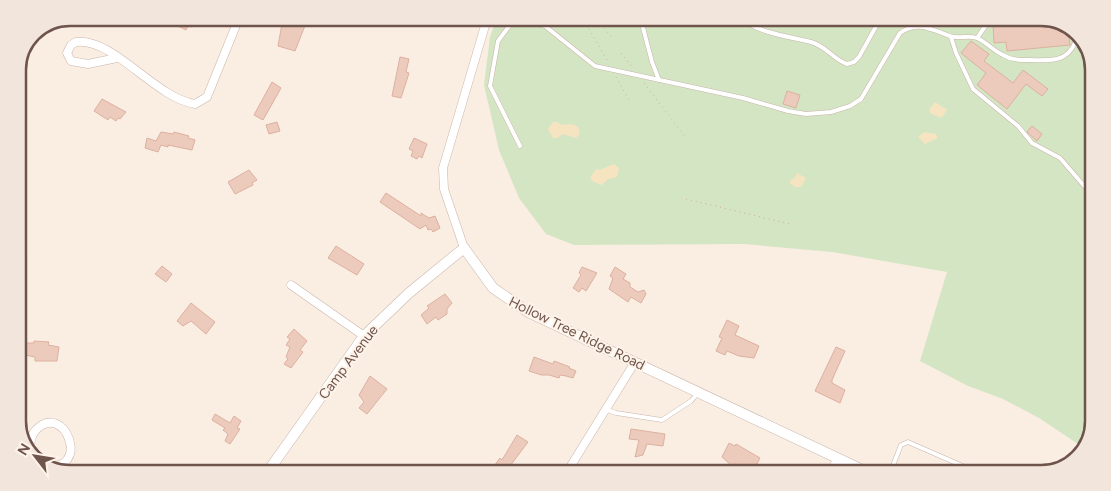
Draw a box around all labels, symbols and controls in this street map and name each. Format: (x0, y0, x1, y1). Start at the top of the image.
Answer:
street label: Hollow Tree Ridge Road (506, 293, 648, 374)
street label: Camp Avenue (315, 322, 382, 403)
north arrow (10, 431, 60, 481)
text: N (14, 441, 34, 459)

